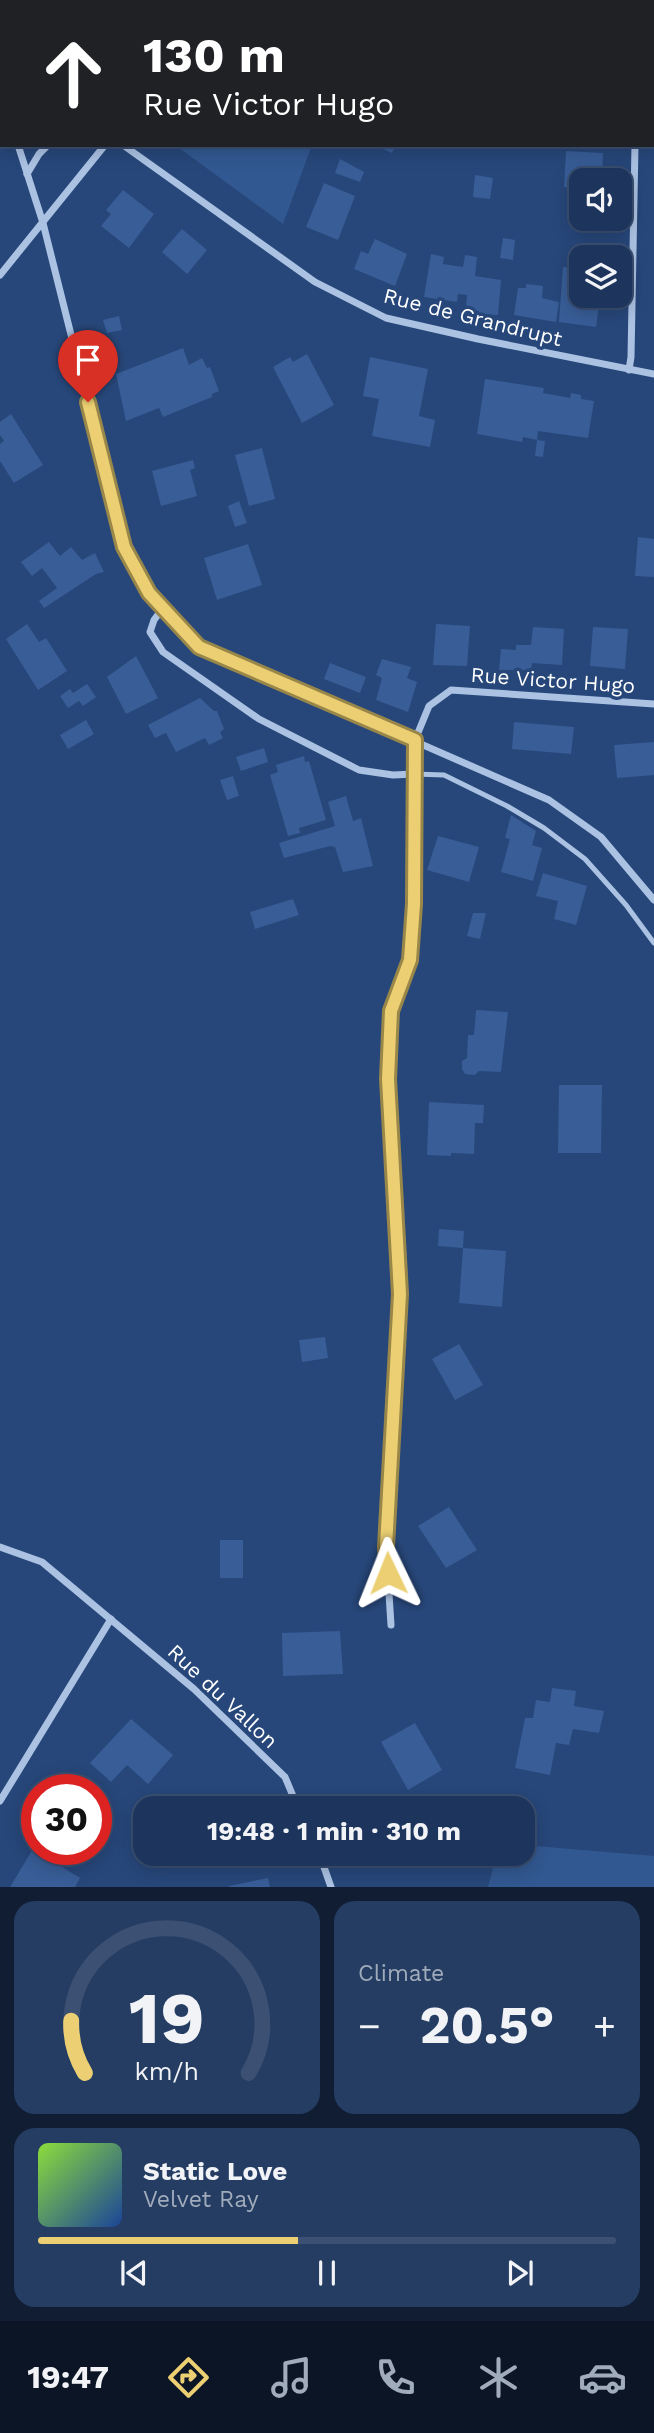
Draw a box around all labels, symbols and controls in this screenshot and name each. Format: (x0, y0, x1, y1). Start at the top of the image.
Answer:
text: 130 m (143, 26, 285, 84)
icon: ahead (28, 28, 119, 119)
text: Rue Victor Hugo (143, 85, 394, 123)
map controls (569, 168, 632, 308)
button: sound (569, 168, 632, 231)
button: layers (569, 245, 632, 308)
street label: Rue de Grandrupt (381, 283, 565, 351)
pin (58, 330, 118, 402)
icon: arrive (69, 341, 107, 379)
street label: Rue Victor Hugo (470, 662, 636, 698)
position arrow (351, 1536, 425, 1610)
street label: Rue du Vallon (163, 1639, 283, 1753)
speed limit sign: 30 (21, 1774, 112, 1865)
text: 19:48 · 1 min · 310 m (207, 1816, 461, 1846)
text: Climate (358, 1960, 444, 1987)
text: 19 (129, 1976, 205, 2062)
text: 20.5° (419, 1995, 555, 2056)
text: − (358, 2004, 381, 2048)
text: + (593, 2004, 616, 2048)
text: km/h (135, 2057, 199, 2086)
text: Static Love (143, 2156, 287, 2186)
text: Velvet Ray (143, 2186, 259, 2213)
icon: previous (115, 2254, 153, 2292)
icon: pause (308, 2254, 346, 2292)
icon: next (501, 2254, 539, 2292)
icon: directions (164, 2353, 213, 2402)
icon: music (267, 2353, 316, 2402)
icon: phone (371, 2353, 420, 2402)
icon: climate (474, 2353, 523, 2402)
icon: car (578, 2353, 627, 2402)
text: 19:47 (27, 2358, 109, 2396)

